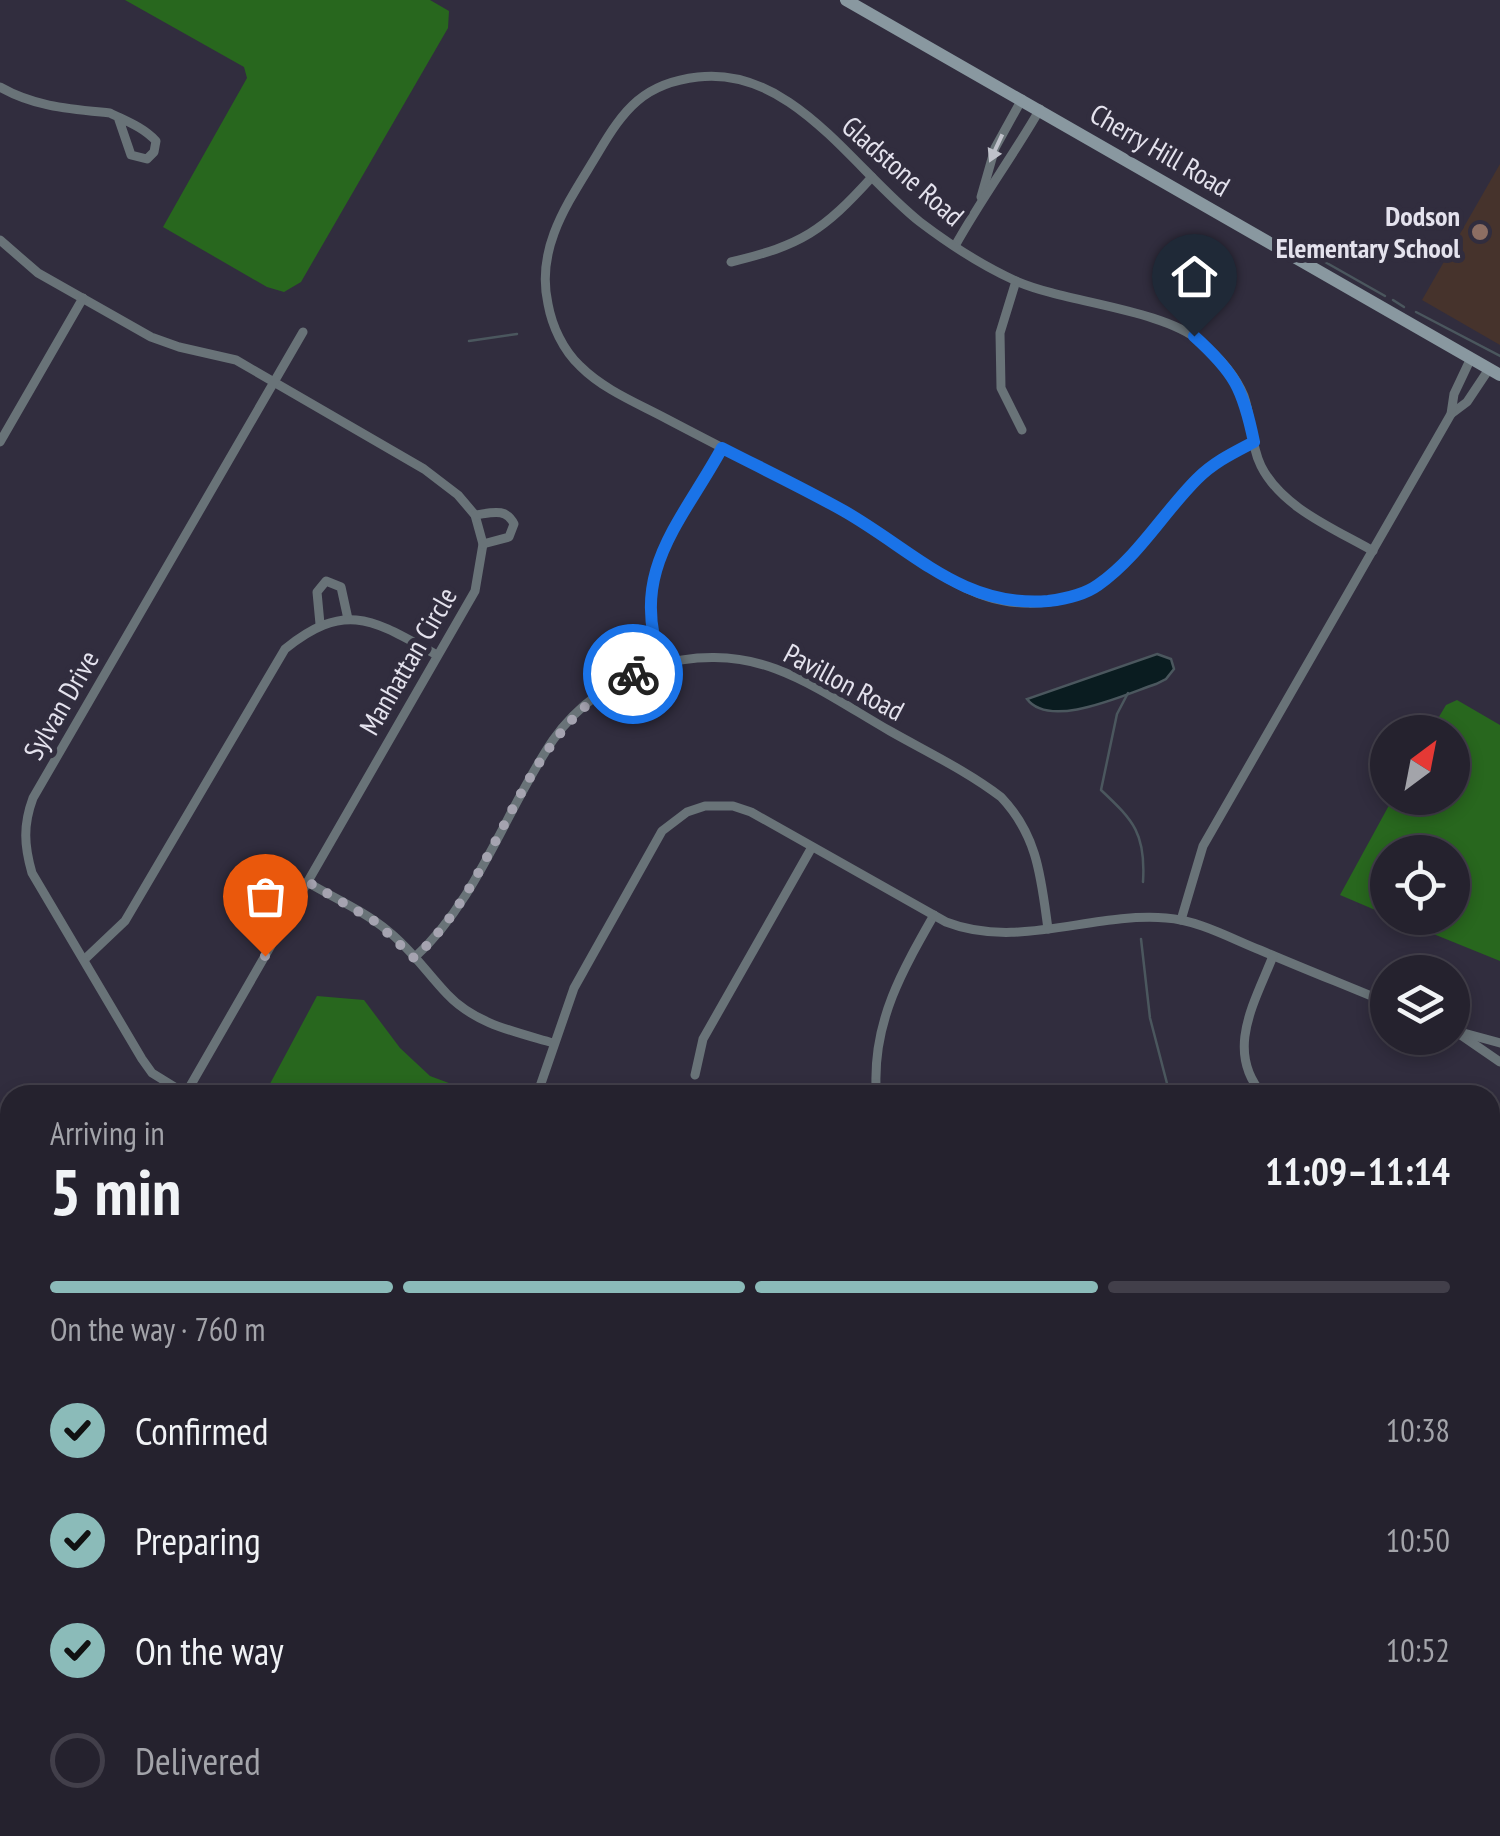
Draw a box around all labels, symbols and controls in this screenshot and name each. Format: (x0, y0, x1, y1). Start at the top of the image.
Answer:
street label: Cherry Hill Road (1084, 95, 1237, 204)
street label: Gladstone Road (834, 107, 972, 234)
one-way arrow (988, 134, 1005, 163)
place label: Dodson Elementary School (1276, 197, 1460, 266)
marker: Dodson Elementary School (1469, 221, 1491, 243)
pin (1152, 234, 1237, 337)
icon: home (1167, 249, 1222, 304)
street label: Manhattan Circle (350, 580, 465, 741)
courier (583, 624, 683, 724)
street label: Pavillon Road (778, 634, 911, 729)
street label: Sylvan Drive (14, 643, 107, 766)
icon: bike (606, 647, 661, 702)
north arrow (1370, 715, 1470, 815)
map controls (1370, 715, 1470, 1055)
button: locate (1370, 835, 1470, 935)
pin (223, 854, 308, 957)
icon: bag (238, 869, 293, 924)
button: layers (1370, 955, 1470, 1055)
text: Arriving in (50, 1112, 165, 1154)
text: 11:09–11:14 (1265, 1146, 1450, 1195)
text: 5 min (50, 1149, 181, 1233)
text: On the way · 760 m (50, 1308, 265, 1350)
icon: check (50, 1403, 105, 1458)
text: Confirmed (135, 1406, 268, 1455)
text: 10:38 (1386, 1409, 1450, 1451)
icon: check (50, 1513, 105, 1568)
text: Preparing (135, 1516, 261, 1565)
text: 10:50 (1386, 1519, 1450, 1561)
icon: check (50, 1623, 105, 1678)
text: On the way (135, 1626, 283, 1675)
text: 10:52 (1386, 1629, 1450, 1671)
text: Delivered (135, 1736, 261, 1785)

